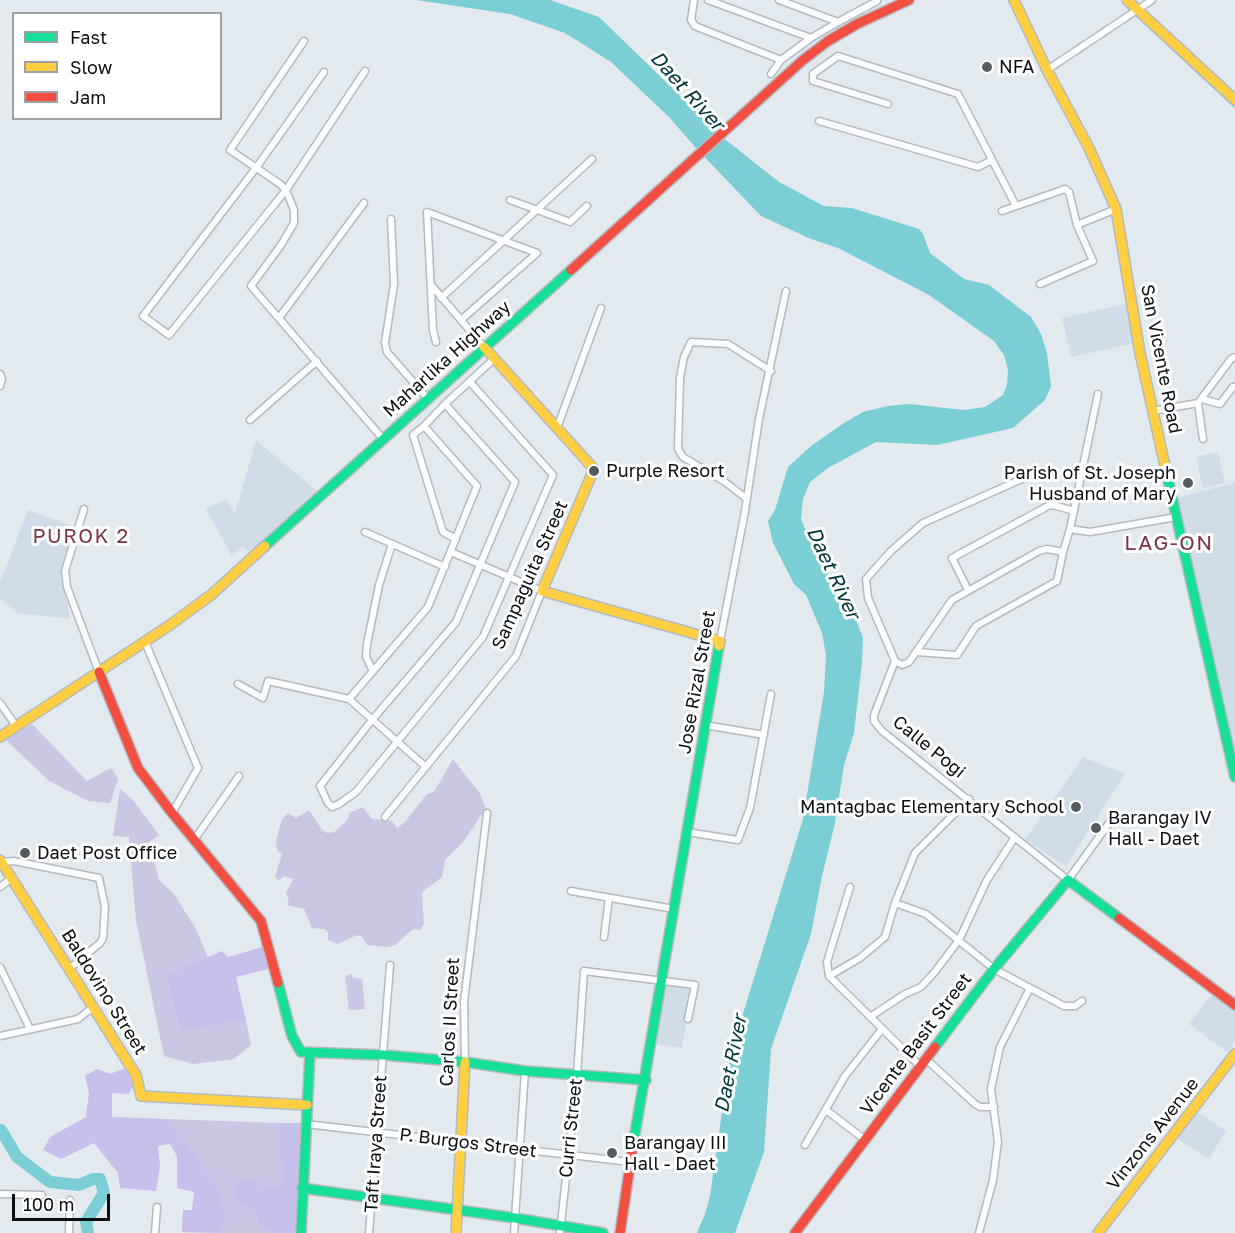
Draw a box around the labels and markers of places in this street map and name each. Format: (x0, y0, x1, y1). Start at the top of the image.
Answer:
place label: NFA (999, 56, 1034, 78)
marker: NFA (980, 60, 994, 74)
place label: Purple Resort (606, 460, 725, 482)
place label: Parish of St. Joseph Husband of Mary (1004, 462, 1176, 504)
marker: Purple Resort (587, 464, 601, 478)
marker: Parish of St. Joseph Husband of Mary (1181, 476, 1195, 490)
place label: Mantagbac Elementary School (800, 796, 1064, 818)
marker: Mantagbac Elementary School (1069, 800, 1083, 814)
place label: Barangay IV Hall - Daet (1108, 807, 1211, 850)
marker: Barangay IV Hall - Daet (1089, 821, 1103, 835)
place label: Daet Post Office (37, 842, 177, 864)
marker: Daet Post Office (18, 846, 32, 860)
place label: Barangay III Hall - Daet (624, 1132, 727, 1174)
marker: Barangay III Hall - Daet (605, 1146, 619, 1160)

